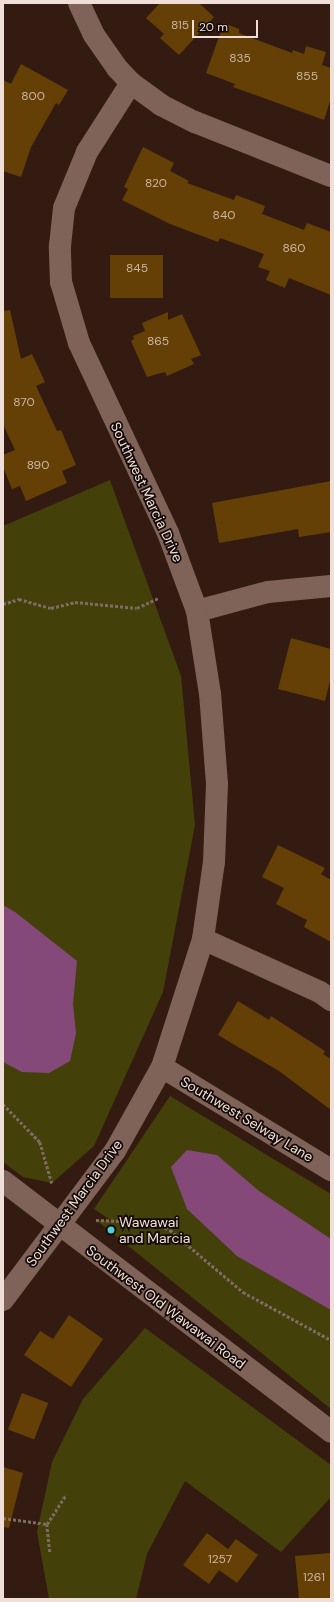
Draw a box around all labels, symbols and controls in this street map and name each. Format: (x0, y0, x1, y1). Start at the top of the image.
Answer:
scale bar (194, 12, 260, 38)
house number: 815 (171, 19, 189, 33)
text: 20 m (199, 19, 228, 35)
house number: 835 (229, 52, 251, 66)
house number: 855 (296, 70, 318, 84)
house number: 800 (21, 90, 45, 104)
house number: 820 (145, 177, 167, 191)
house number: 840 (213, 209, 235, 223)
house number: 860 (282, 242, 306, 256)
house number: 845 (126, 262, 148, 276)
house number: 865 (147, 335, 169, 349)
house number: 870 (13, 396, 35, 410)
street label: Southwest Marcia Drive (107, 419, 187, 565)
house number: 890 (27, 459, 49, 473)
street label: Southwest Selway Lane (178, 1073, 316, 1165)
street label: Southwest Marcia Drive (22, 1136, 126, 1270)
place label: Wawawai and Marcia (119, 1214, 190, 1246)
marker: Wawawai and Marcia (106, 1225, 116, 1235)
street label: Southwest Old Wawawai Road (83, 1242, 249, 1372)
house number: 1257 (208, 1553, 232, 1567)
house number: 1261 (303, 1571, 325, 1585)

